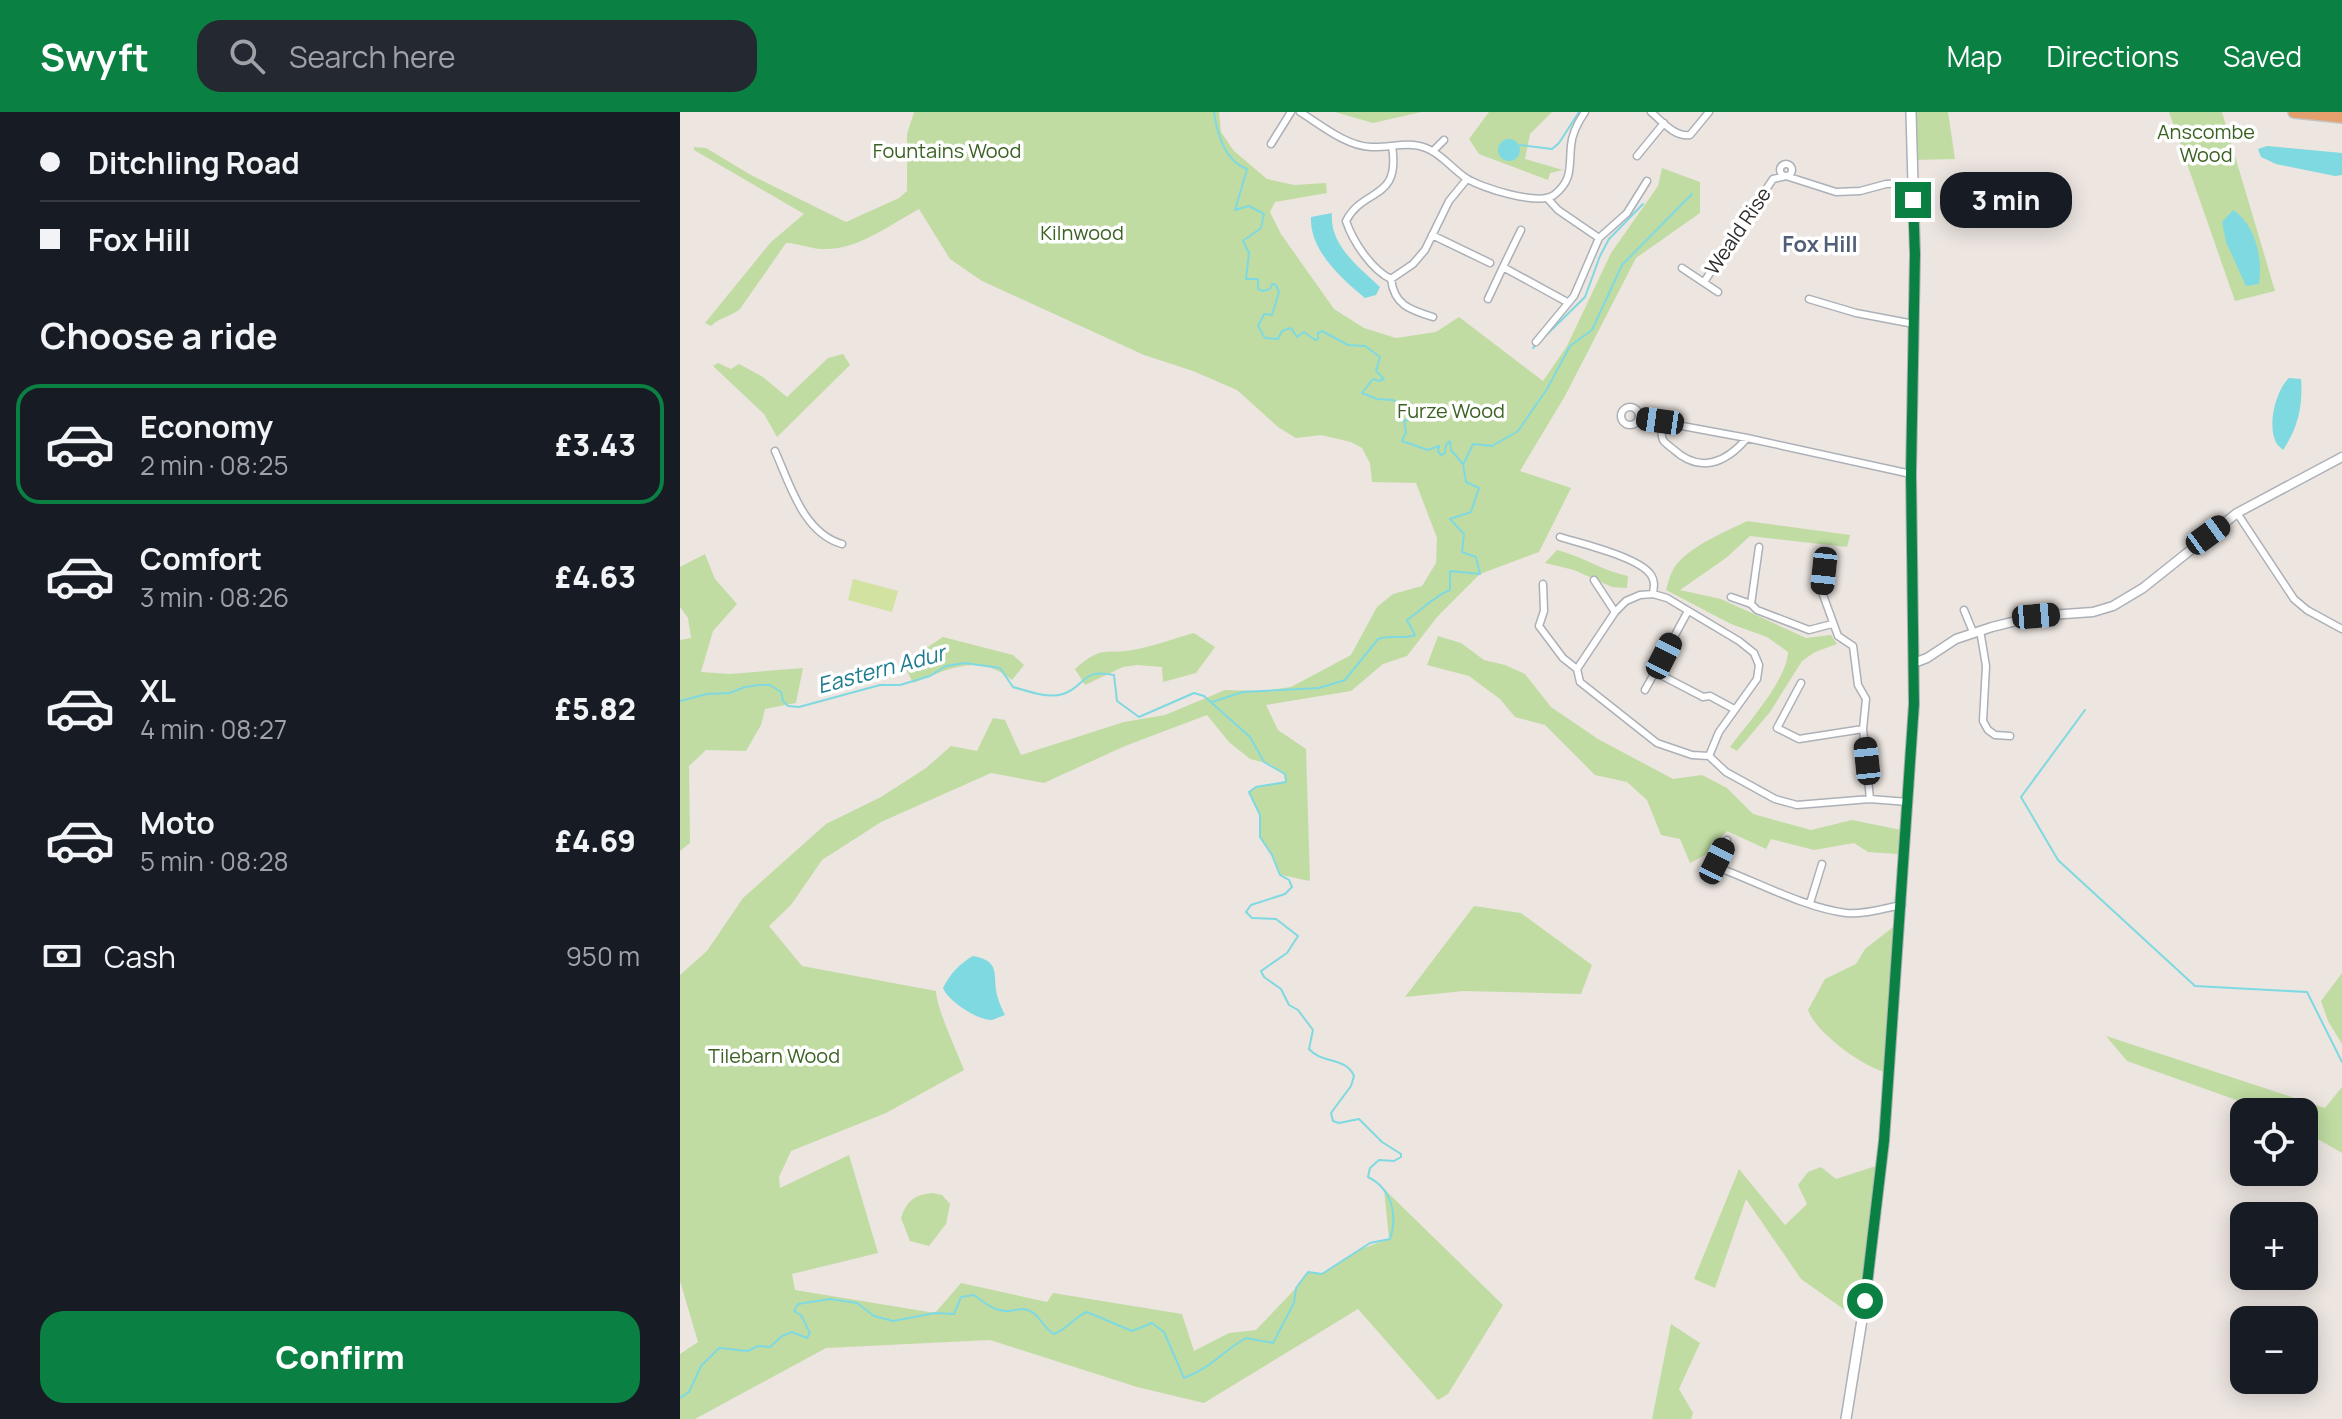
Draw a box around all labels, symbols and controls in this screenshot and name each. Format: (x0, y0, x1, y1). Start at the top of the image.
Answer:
search box (197, 20, 757, 92)
text: Swyft (40, 30, 149, 82)
icon: search (225, 34, 269, 78)
text: Search here (289, 36, 456, 77)
text: Map (1947, 37, 2002, 75)
text: Directions (2046, 37, 2179, 75)
text: Saved (2223, 37, 2302, 75)
park label: Anscombe Wood (2157, 118, 2255, 168)
park label: Fountains Wood (873, 137, 1021, 164)
text: Ditchling Road (88, 142, 300, 183)
callout: 3 min (1941, 172, 2073, 228)
street label: Weald Rise (1698, 182, 1777, 280)
route end (1895, 182, 1931, 218)
text: 3 min (1972, 182, 2040, 218)
text: Fox Hill (88, 219, 191, 260)
park label: Kilnwood (1040, 219, 1124, 246)
district label: Fox Hill (1782, 229, 1858, 259)
text: Choose a ride (40, 311, 278, 360)
park label: Furze Wood (1397, 397, 1505, 424)
text: Economy (140, 406, 273, 447)
car (1635, 406, 1685, 436)
icon: car (44, 408, 116, 480)
text: £3.43 (555, 424, 636, 465)
text: 2 min · 08:25 (140, 447, 288, 483)
car (2182, 511, 2234, 559)
text: Comfort (140, 538, 262, 579)
icon: car (44, 540, 116, 612)
car (1810, 546, 1838, 596)
text: £4.63 (555, 556, 636, 597)
text: 3 min · 08:26 (140, 579, 289, 615)
car (2011, 602, 2061, 630)
car (1642, 629, 1686, 683)
water label: Eastern Adur (814, 637, 951, 700)
text: XL (140, 670, 176, 711)
icon: car (44, 672, 116, 744)
text: £5.82 (555, 688, 636, 729)
text: 4 min · 08:27 (140, 711, 287, 747)
car (1853, 736, 1881, 786)
text: Moto (140, 802, 215, 843)
icon: car (44, 804, 116, 876)
text: £4.69 (555, 820, 636, 861)
car (1696, 834, 1738, 888)
text: 5 min · 08:28 (140, 843, 289, 879)
icon: cash (40, 934, 84, 978)
text: Cash (104, 936, 176, 977)
text: 950 m (566, 938, 640, 974)
park label: Tilebarn Wood (708, 1042, 840, 1069)
map controls (2230, 1098, 2318, 1394)
button: locate (2230, 1098, 2318, 1186)
button: + (2230, 1202, 2318, 1290)
route start (1847, 1283, 1883, 1319)
button: − (2230, 1306, 2318, 1394)
button: Confirm (40, 1311, 640, 1403)

